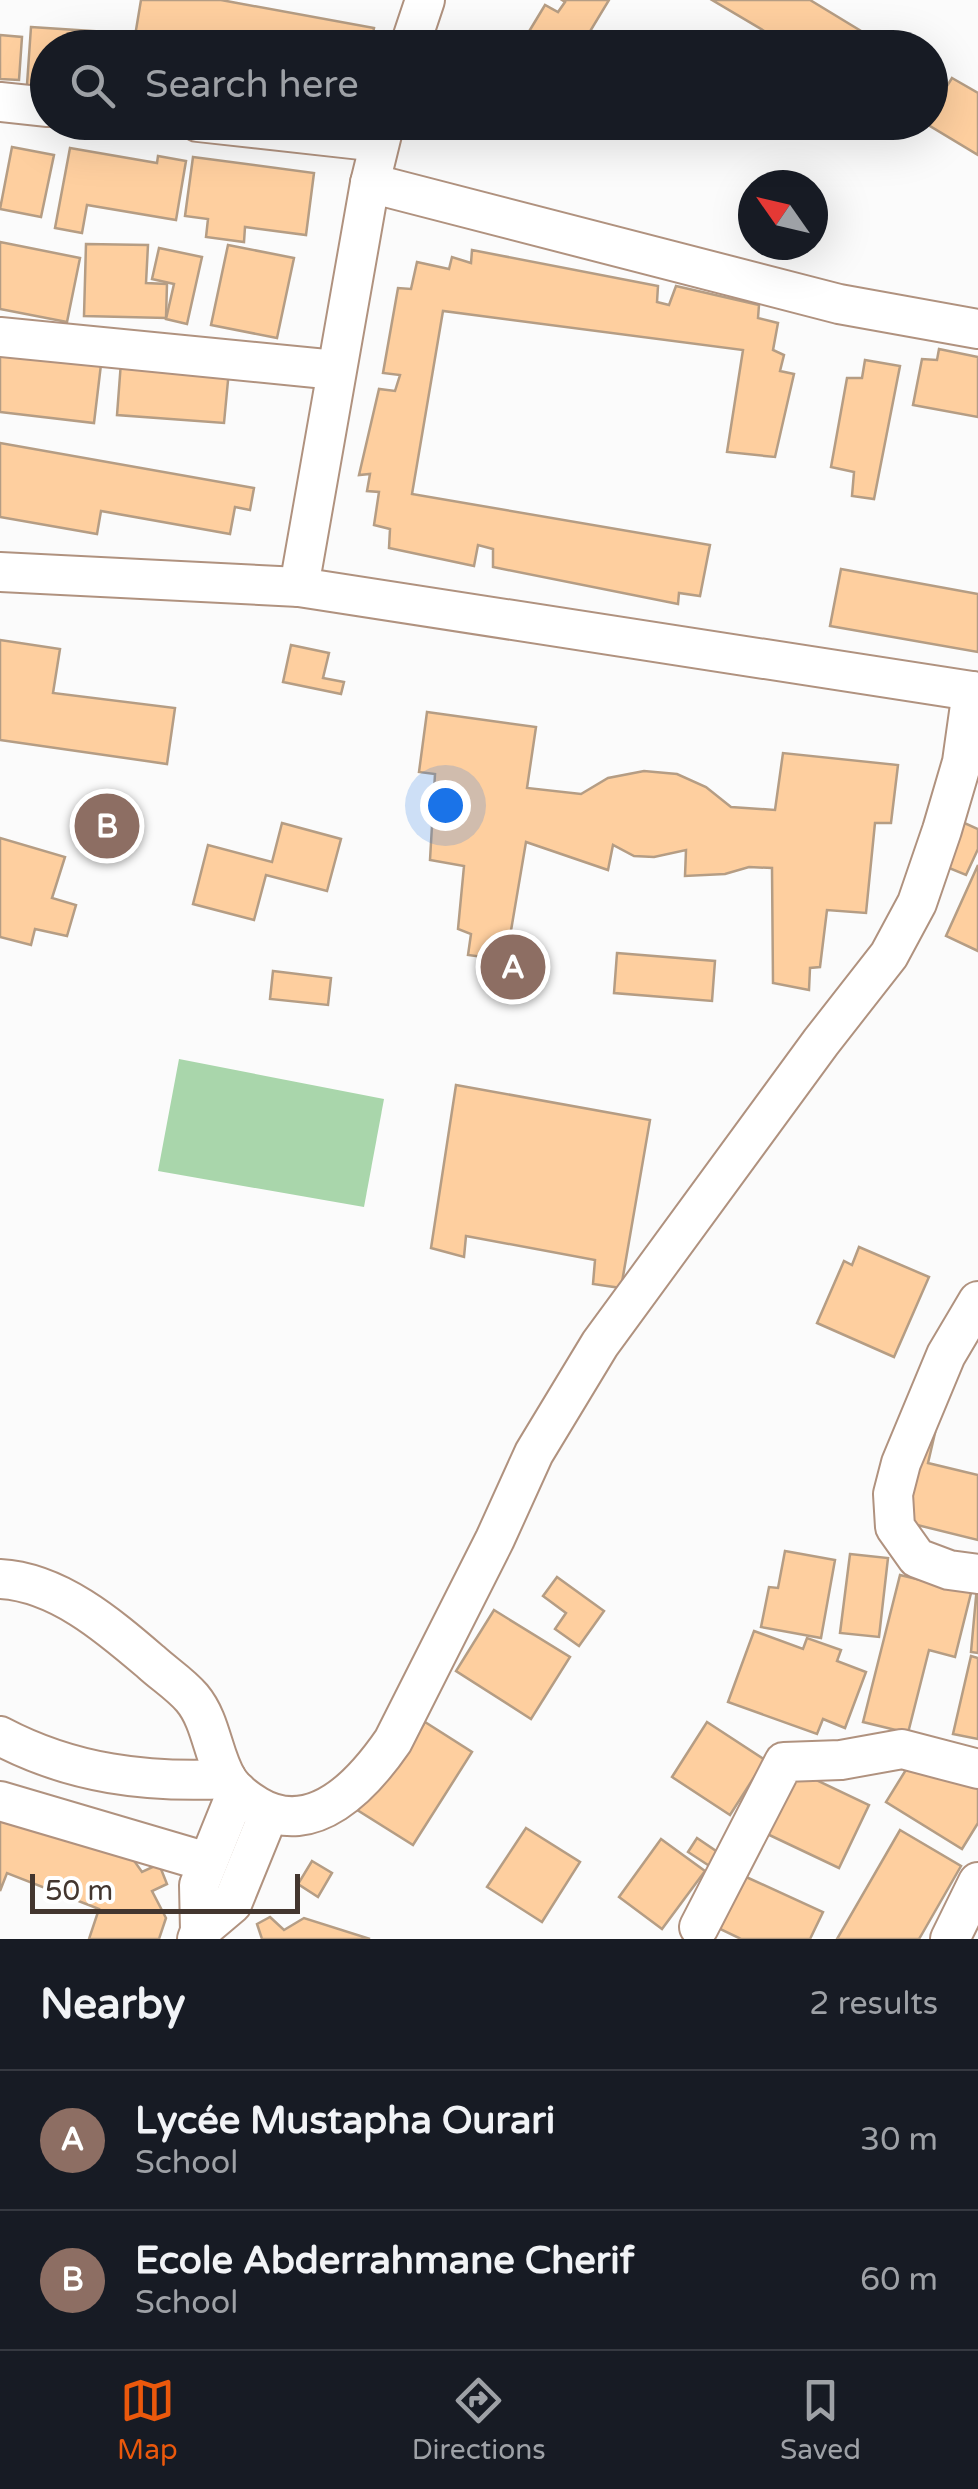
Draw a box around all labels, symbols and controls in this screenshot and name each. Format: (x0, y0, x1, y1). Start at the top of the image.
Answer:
search box (30, 30, 948, 140)
icon: search (65, 58, 120, 113)
text: Search here (145, 62, 359, 108)
north arrow (738, 170, 828, 260)
your location (420, 780, 471, 831)
pin: B (74, 788, 140, 864)
pin: A (480, 930, 546, 1004)
scale bar (30, 1869, 300, 1914)
text: 50 m (45, 1874, 113, 1908)
text: Nearby (40, 1979, 185, 2030)
text: 2 results (809, 1985, 938, 2023)
text: Lycée Mustapha Ourari (135, 2098, 555, 2144)
text: A (61, 2121, 84, 2159)
text: 30 m (860, 2121, 938, 2159)
text: School (135, 2144, 238, 2182)
text: Ecole Abderrahmane Cherif (135, 2238, 634, 2284)
text: B (61, 2261, 84, 2299)
text: 60 m (860, 2261, 938, 2299)
text: School (135, 2284, 238, 2322)
tab: Map (117, 2373, 178, 2467)
tab: Directions (412, 2373, 546, 2467)
tab: Saved (780, 2373, 861, 2467)

